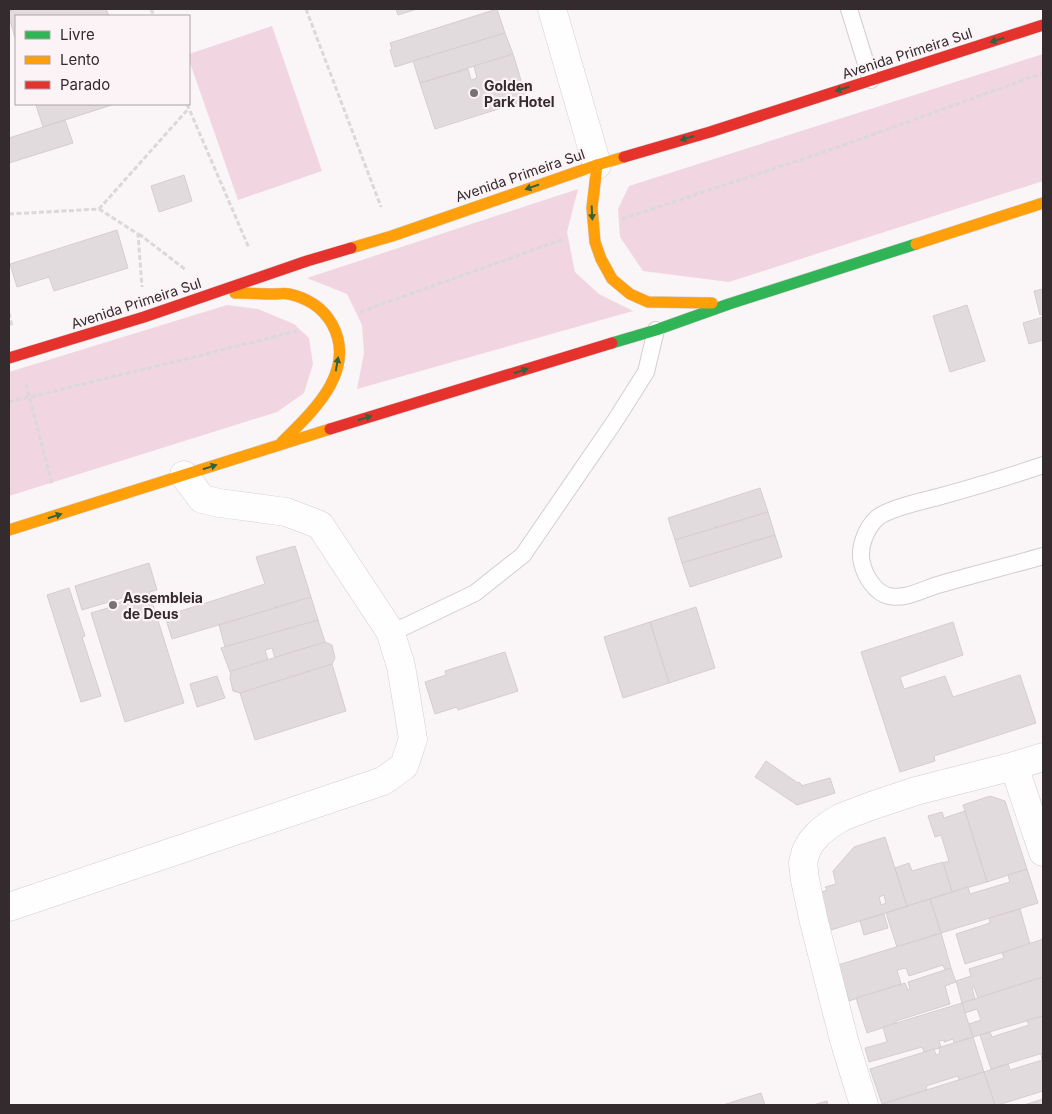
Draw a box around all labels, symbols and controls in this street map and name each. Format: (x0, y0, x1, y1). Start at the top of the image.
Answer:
legend (15, 15, 190, 105)
street label: Avenida Primeira Sul (840, 24, 974, 82)
text: Livre (60, 25, 95, 44)
one-way arrow (989, 36, 1004, 44)
text: Lento (60, 50, 100, 69)
text: Parado (60, 75, 110, 94)
place label: Golden Park Hotel (484, 77, 555, 110)
one-way arrow (834, 85, 849, 93)
marker: Golden Park Hotel (468, 87, 480, 99)
one-way arrow (680, 135, 695, 143)
street label: Avenida Primeira Sul (453, 145, 587, 205)
one-way arrow (524, 183, 539, 191)
one-way arrow (589, 205, 597, 221)
street label: Avenida Primeira Sul (69, 274, 203, 332)
one-way arrow (334, 356, 342, 372)
one-way arrow (513, 367, 528, 374)
one-way arrow (358, 414, 373, 422)
one-way arrow (203, 462, 218, 470)
one-way arrow (48, 511, 63, 519)
place label: Assembleia de Deus (123, 589, 203, 622)
marker: Assembleia de Deus (107, 599, 119, 611)

